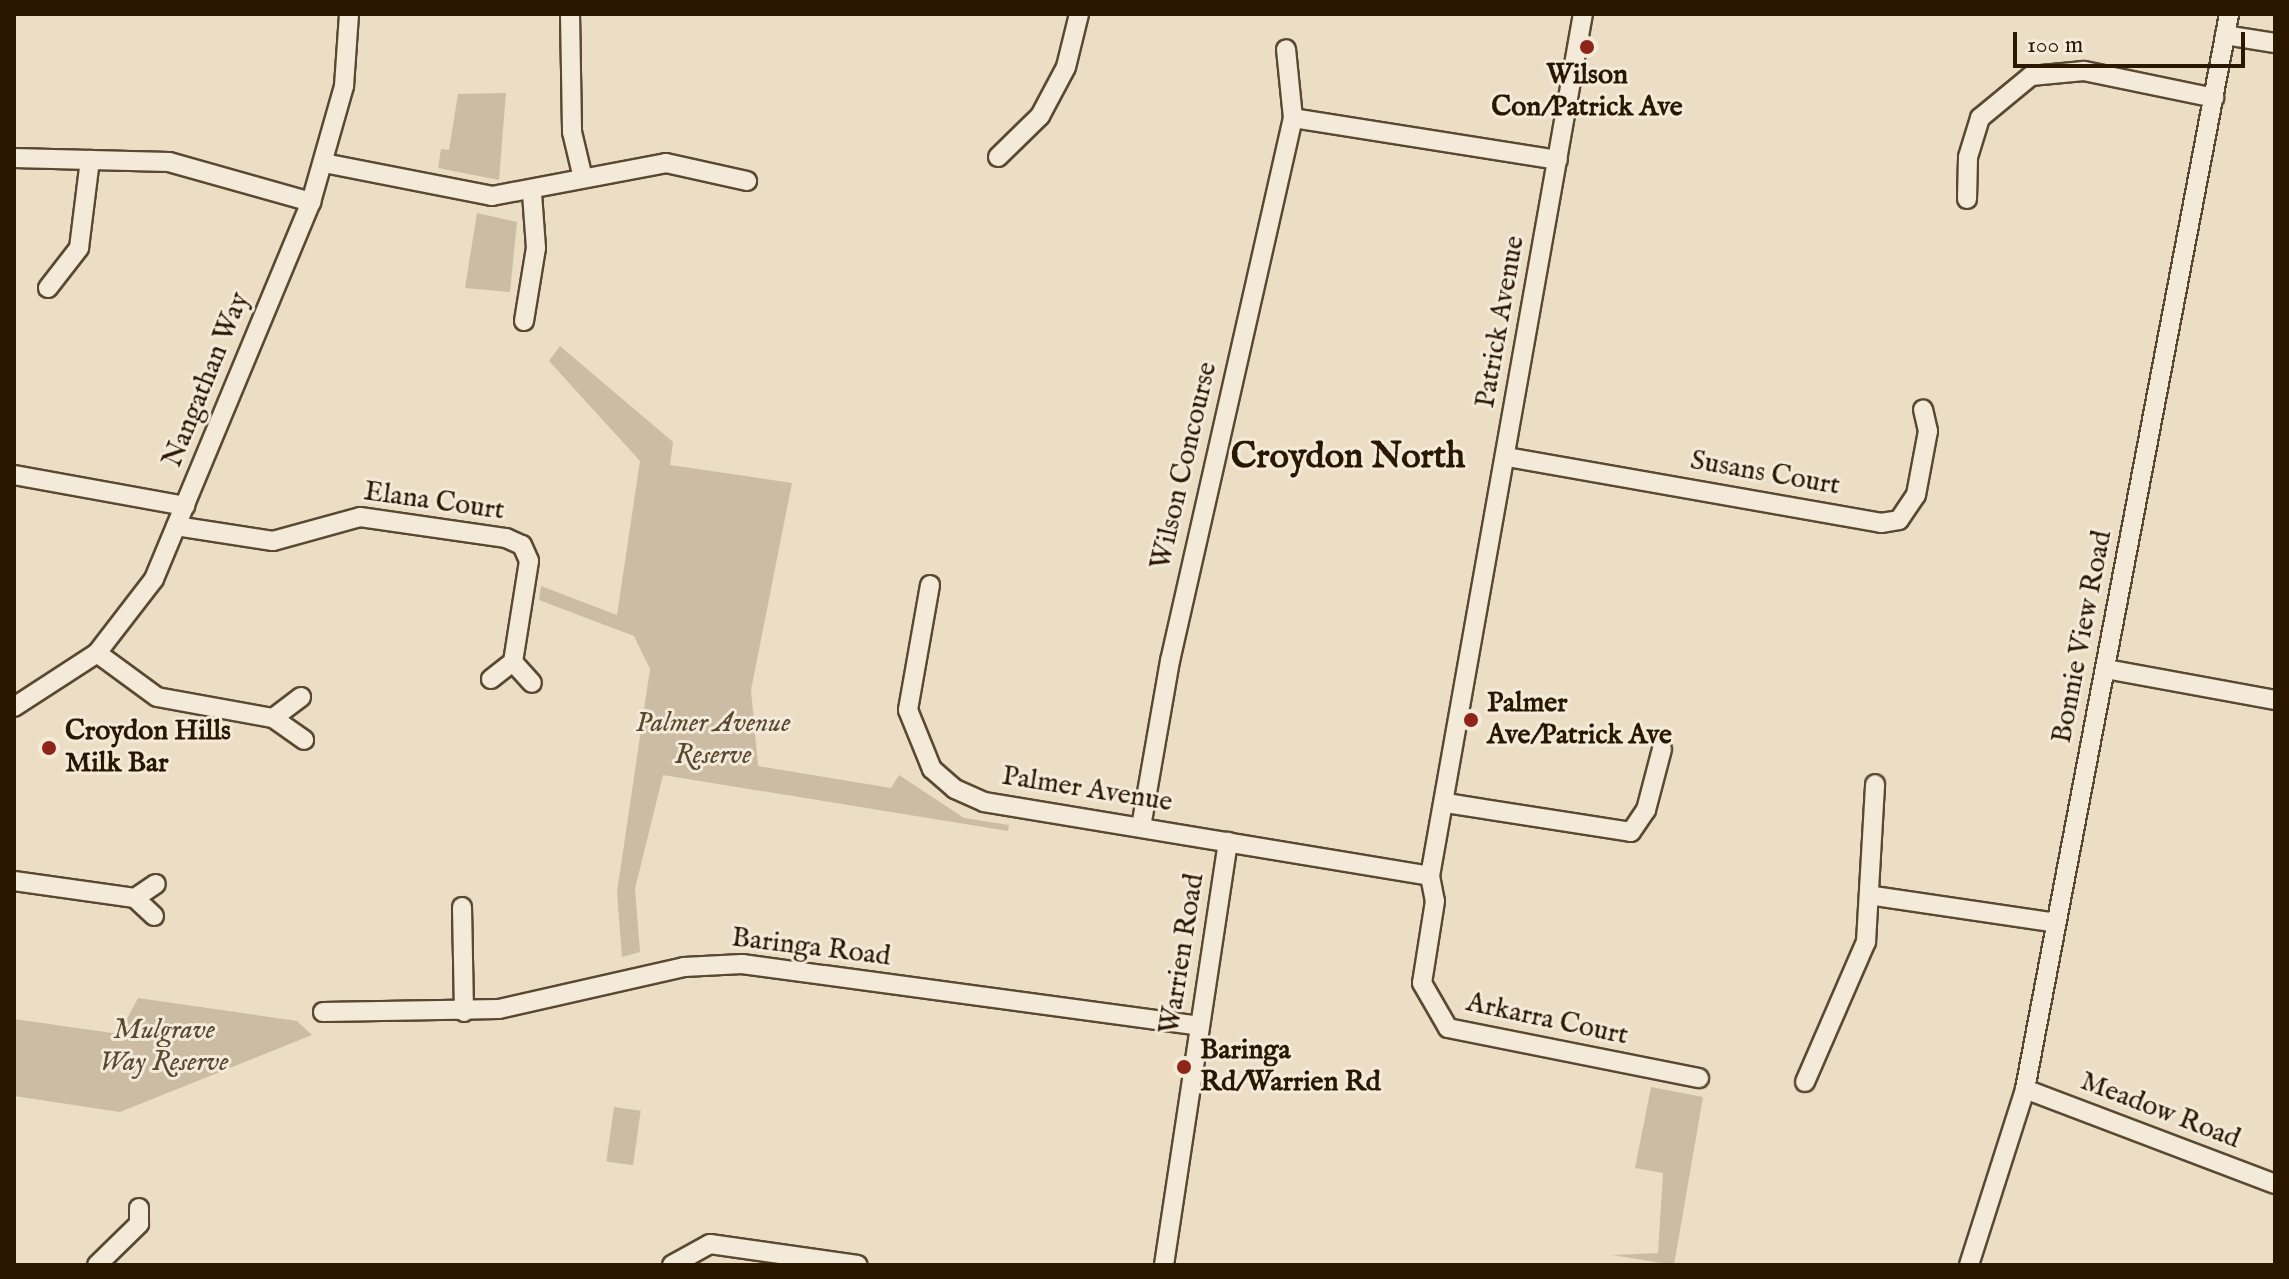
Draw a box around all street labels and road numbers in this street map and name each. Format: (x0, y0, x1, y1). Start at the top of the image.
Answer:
street label: Patrick Avenue (1469, 233, 1533, 411)
street label: Nangathan Way (157, 288, 257, 472)
street label: Wilson Concourse (1145, 359, 1225, 573)
street label: Susans Court (1688, 444, 1842, 504)
street label: Elana Court (361, 476, 507, 528)
street label: Bonnie View Road (2046, 528, 2120, 746)
street label: Palmer Avenue (999, 760, 1175, 820)
street label: Warrien Road (1154, 871, 1212, 1037)
street label: Baringa Road (730, 922, 892, 974)
street label: Arkarra Court (1463, 986, 1631, 1054)
street label: Meadow Road (2075, 1065, 2245, 1157)

